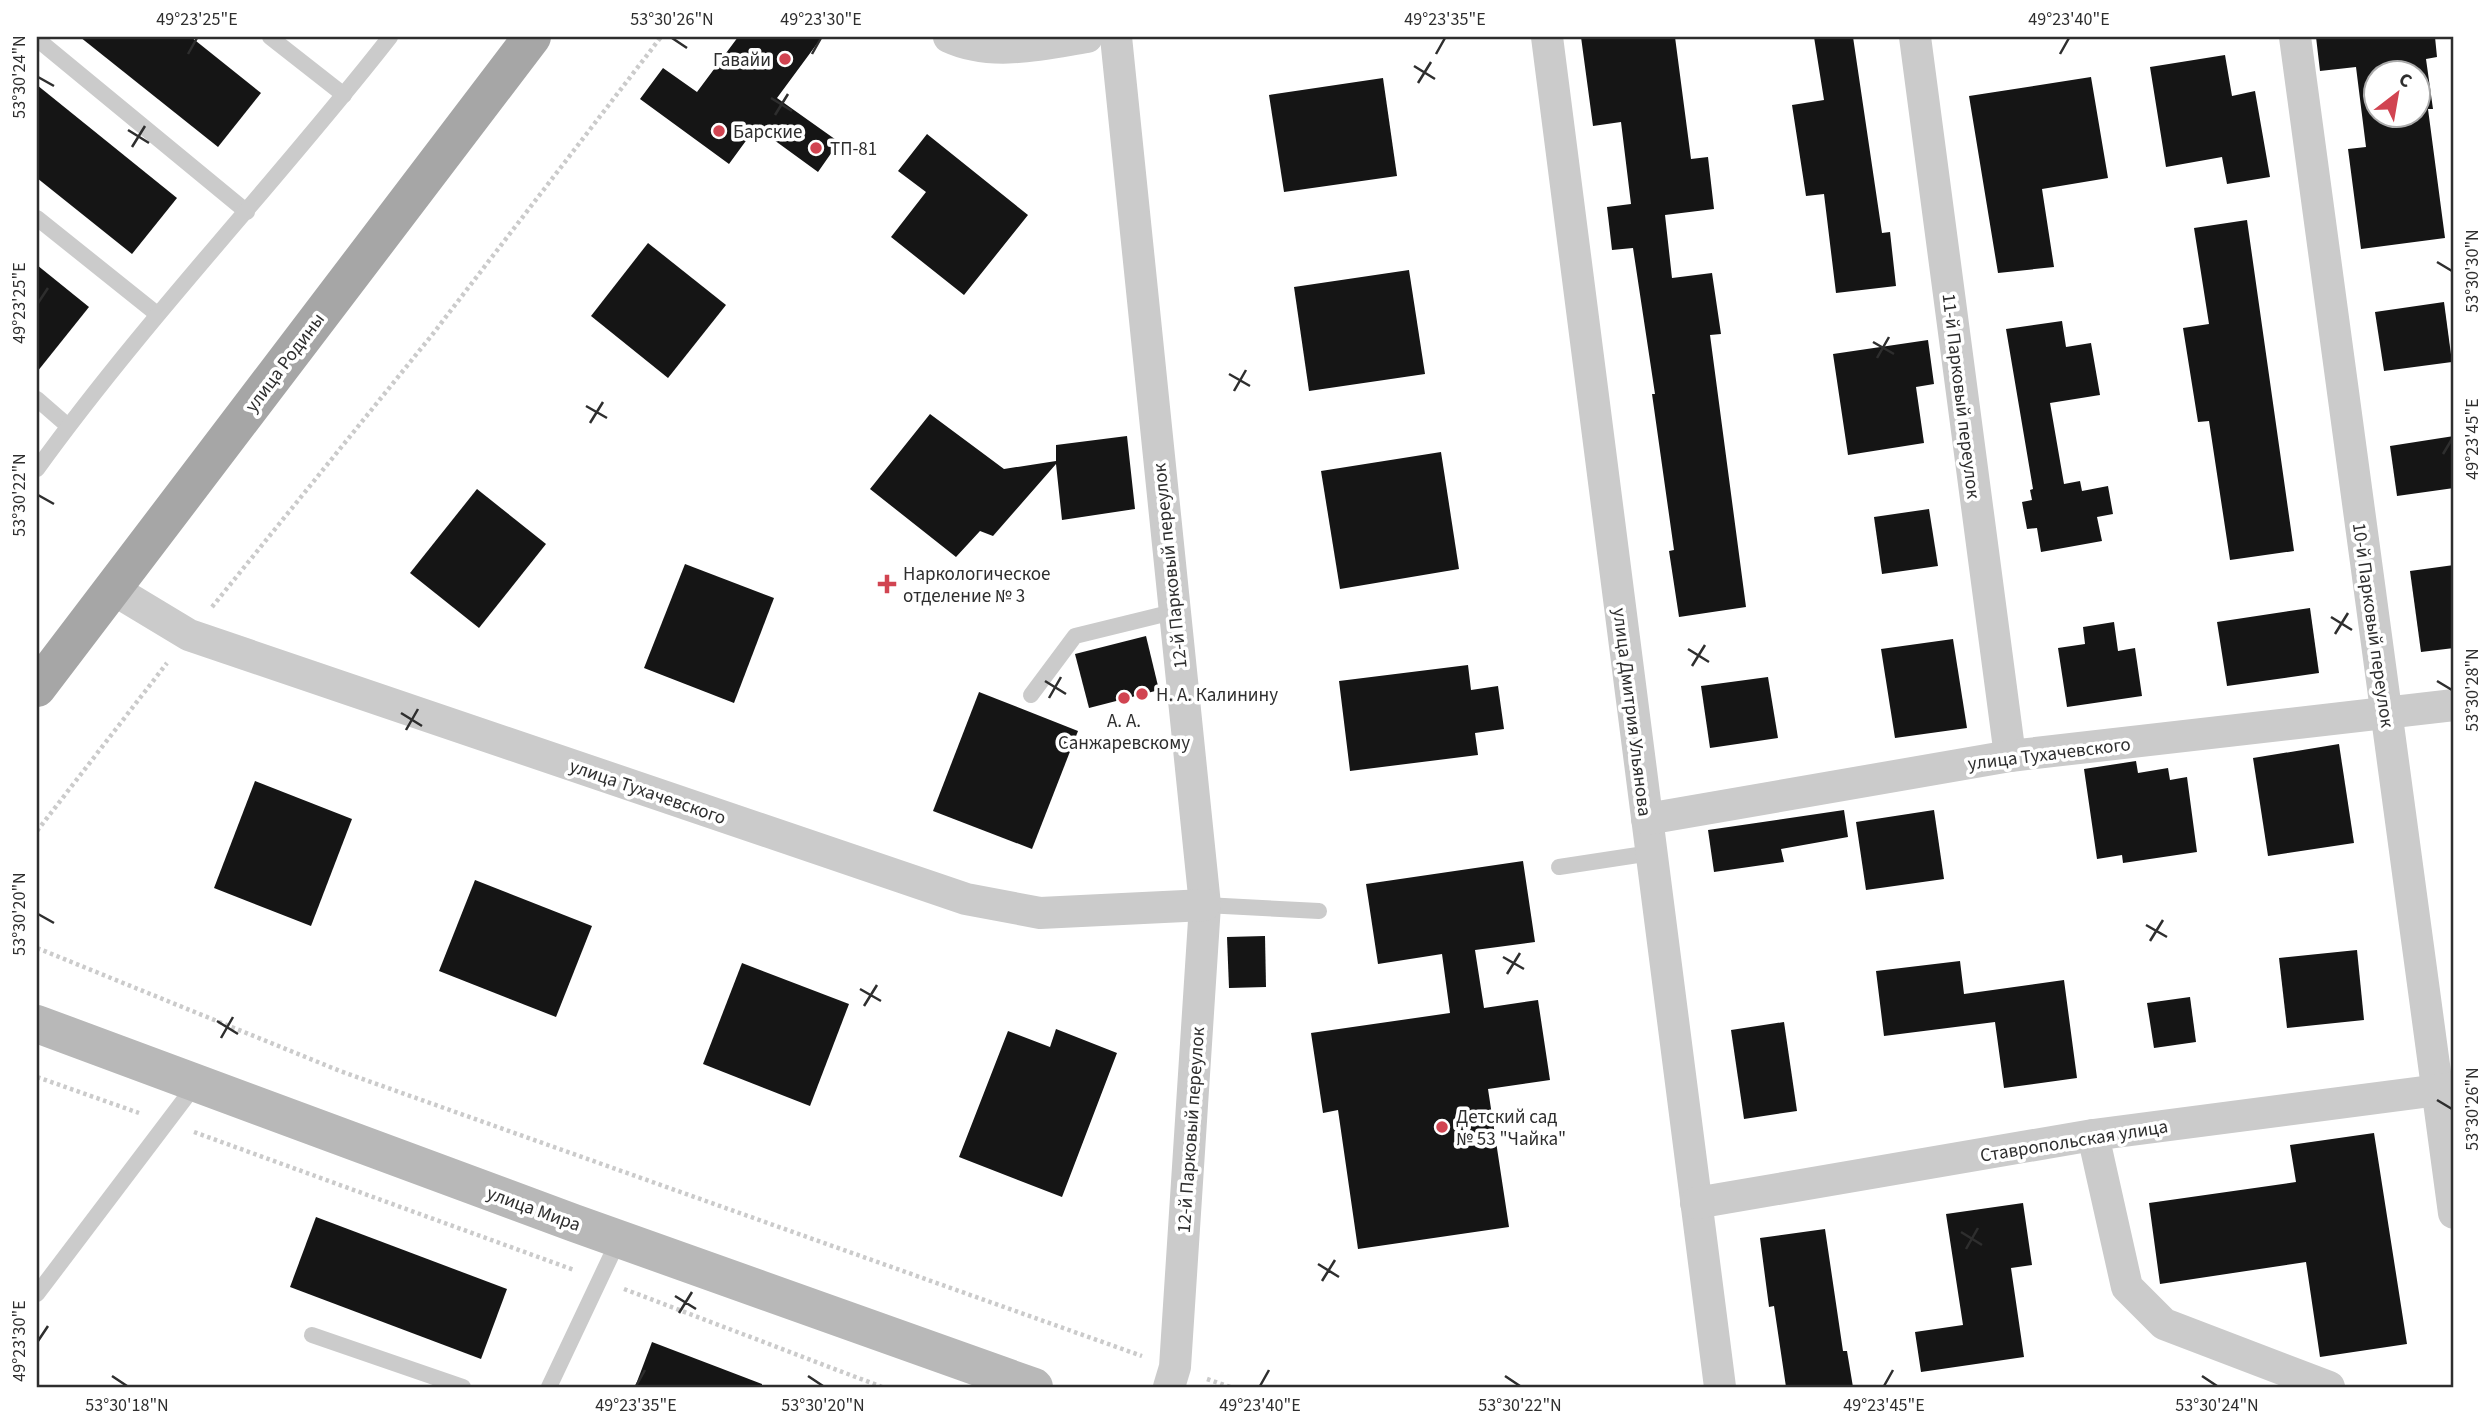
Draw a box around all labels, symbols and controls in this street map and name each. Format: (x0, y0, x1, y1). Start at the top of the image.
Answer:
text: 49°23'25"E (156, 7, 238, 32)
text: 53°30'26"N (630, 7, 714, 32)
text: 49°23'30"E (780, 7, 862, 32)
text: 49°23'35"E (1404, 7, 1486, 32)
text: 49°23'40"E (2028, 7, 2110, 32)
text: 53°30'24"N (7, 35, 32, 119)
place label: Гавайи (713, 47, 771, 74)
marker: Гавайи (777, 51, 793, 67)
north arrow (2362, 60, 2432, 130)
text: С (2393, 66, 2417, 95)
place label: Барские (733, 119, 802, 146)
marker: Барские (711, 123, 727, 139)
place label: ТП-81 (830, 136, 877, 163)
marker: ТП-81 (808, 140, 824, 156)
text: 53°30'30"N (2460, 229, 2485, 313)
text: 49°23'25"E (7, 262, 32, 344)
street label: 11-й Парковый переулок (1935, 292, 1987, 501)
street label: улица Родины (239, 307, 332, 418)
text: 49°23'45"E (2460, 398, 2485, 480)
text: 53°30'22"N (7, 453, 32, 537)
street label: 12-й Парковый переулок (1146, 461, 1195, 670)
street label: 10-й Парковый переулок (2345, 521, 2400, 730)
place label: Наркологическое отделение № 3 (903, 561, 1050, 610)
marker: Наркологическое отделение № 3 (877, 574, 897, 594)
street label: улица Дмитрия Ульянова (1605, 606, 1658, 818)
text: 53°30'28"N (2460, 648, 2485, 732)
place label: Н. А. Калинину (1156, 682, 1278, 709)
marker: Н. А. Калинину (1134, 686, 1150, 702)
marker: А. А. Санжаревскому (1116, 690, 1132, 706)
place label: А. А. Санжаревскому (1058, 708, 1190, 757)
street label: улица Тухачевского (1966, 731, 2132, 778)
street label: улица Тухачевского (566, 753, 729, 832)
text: 53°30'20"N (7, 872, 32, 956)
street label: 12-й Парковый переулок (1171, 1026, 1212, 1234)
text: 53°30'26"N (2460, 1067, 2485, 1151)
place label: Детский сад № 53 "Чайка" (1456, 1104, 1566, 1153)
street label: Ставропольская улица (1978, 1113, 2170, 1170)
marker: Детский сад № 53 "Чайка" (1434, 1119, 1450, 1135)
street label: улица Мира (483, 1180, 584, 1239)
text: 49°23'30"E (7, 1300, 32, 1382)
text: 53°30'18"N (85, 1393, 169, 1418)
text: 49°23'35"E (595, 1393, 677, 1418)
text: 53°30'20"N (781, 1393, 865, 1418)
text: 49°23'40"E (1219, 1393, 1301, 1418)
text: 53°30'22"N (1478, 1393, 1562, 1418)
text: 49°23'45"E (1843, 1393, 1925, 1418)
text: 53°30'24"N (2175, 1393, 2259, 1418)

